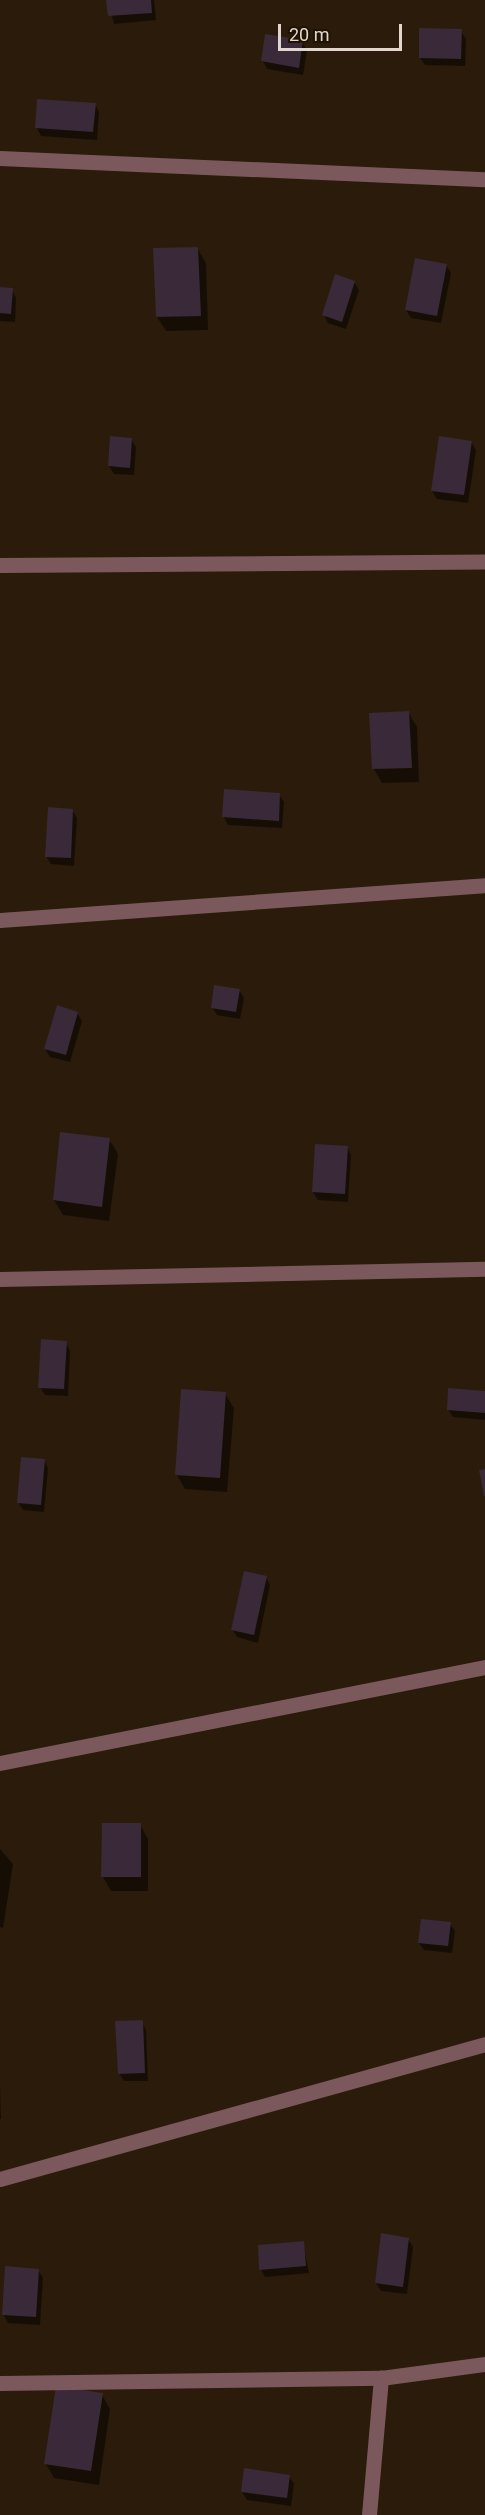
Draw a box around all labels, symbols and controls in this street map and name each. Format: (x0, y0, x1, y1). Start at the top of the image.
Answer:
scale bar (281, 12, 406, 50)
text: 20 m (289, 24, 329, 45)

